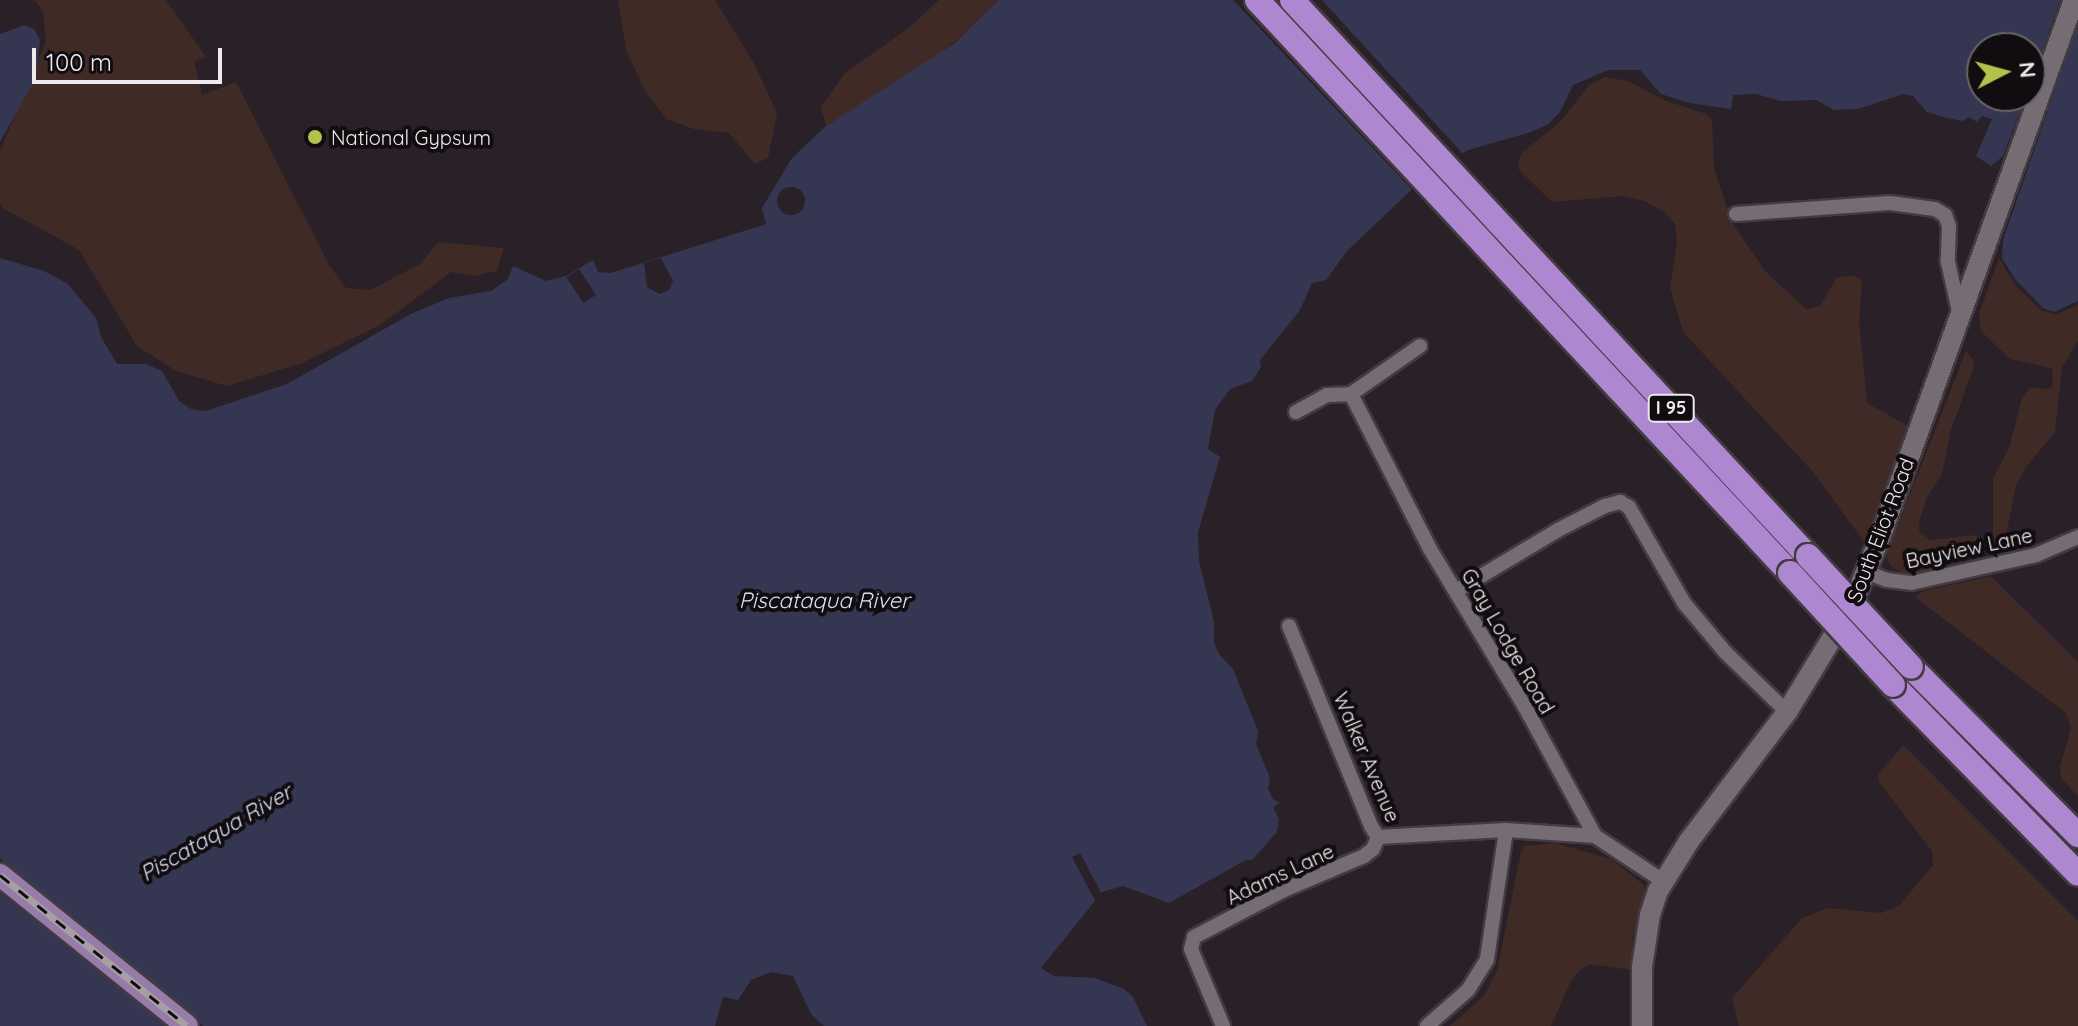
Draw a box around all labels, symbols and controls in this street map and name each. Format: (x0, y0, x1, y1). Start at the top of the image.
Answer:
scale bar (36, 32, 226, 82)
north arrow (1966, 32, 2046, 112)
text: 100 m (46, 47, 112, 77)
text: N (2013, 60, 2043, 79)
place label: National Gypsum (331, 125, 491, 149)
marker: National Gypsum (306, 128, 324, 146)
road number: I 95 (1647, 394, 1695, 422)
street label: South Eliot Road (1841, 455, 1919, 605)
street label: Bayview Lane (1904, 523, 2034, 573)
street label: Gray Lodge Road (1457, 564, 1559, 718)
water label: Piscataqua River (739, 588, 909, 614)
street label: Walker Avenue (1329, 688, 1405, 826)
water label: Piscataqua River (135, 779, 297, 887)
street label: Adams Lane (1222, 839, 1338, 909)

